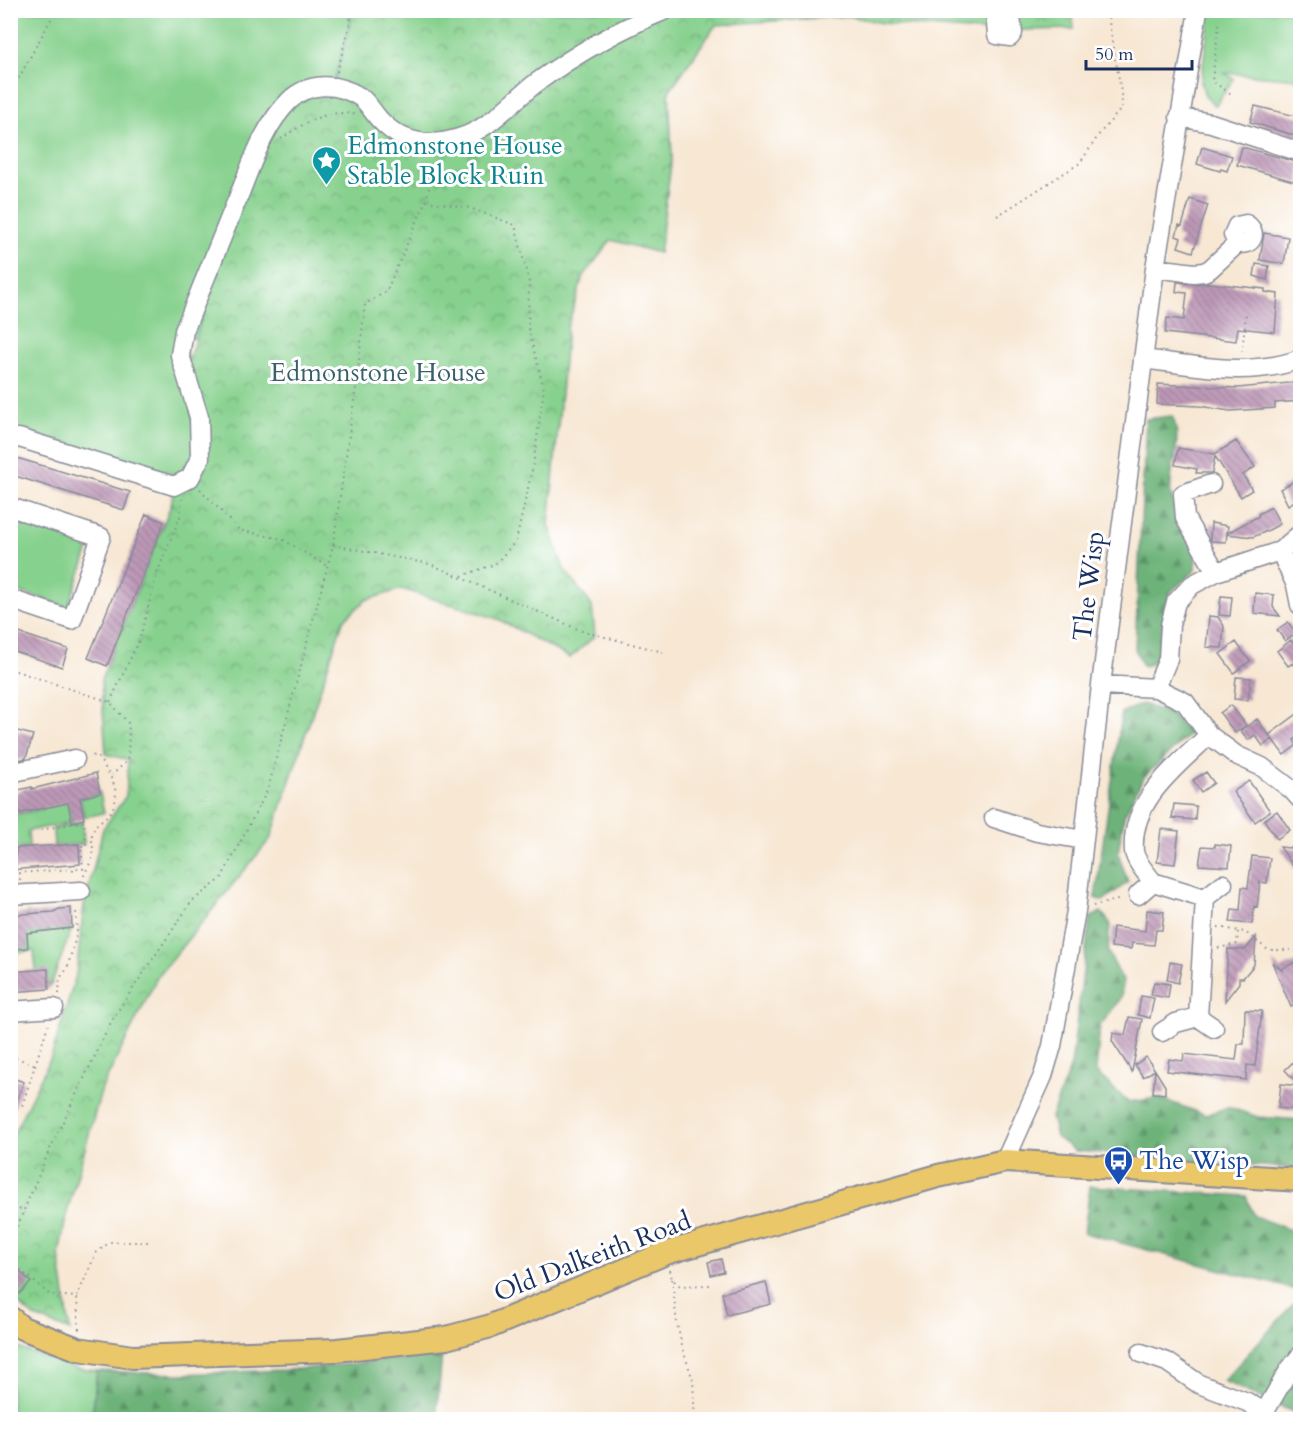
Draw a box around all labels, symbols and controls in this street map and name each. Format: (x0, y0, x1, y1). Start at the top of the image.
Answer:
scale bar (1086, 33, 1192, 71)
text: 50 m (1095, 42, 1134, 67)
place label: Edmonstone House Stable Block Ruin (347, 128, 563, 193)
place icon: Edmonstone House Stable Block Ruin (310, 144, 342, 186)
park label: Edmonstone House (270, 355, 486, 390)
street label: The Wisp (1064, 529, 1113, 643)
place label: The Wisp (1139, 1143, 1250, 1178)
bus stop icon: The Wisp (1102, 1144, 1134, 1186)
street label: Old Dalkeith Road (489, 1203, 696, 1310)

